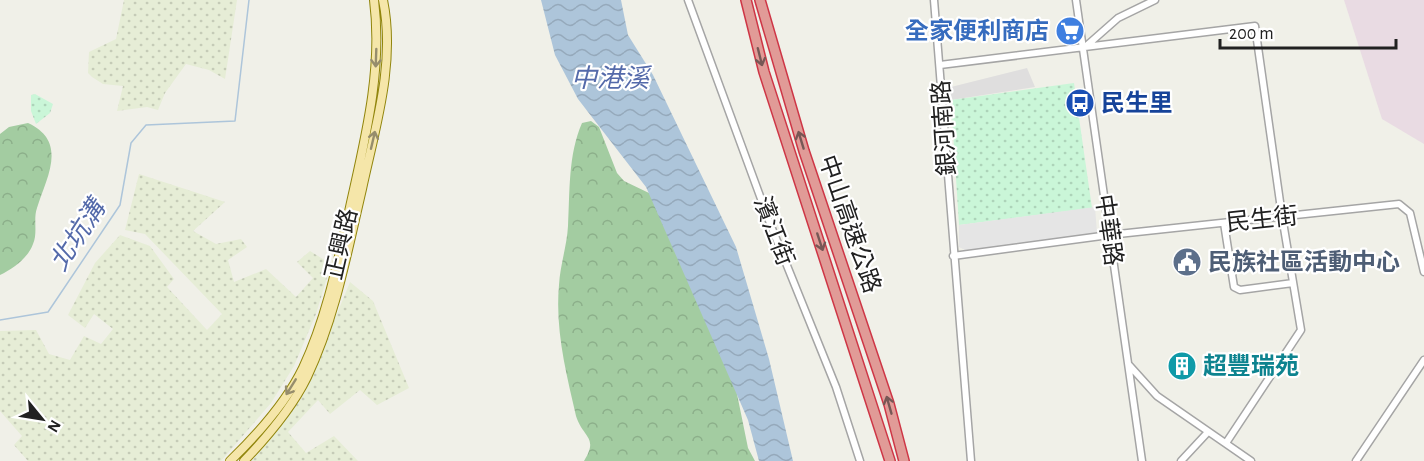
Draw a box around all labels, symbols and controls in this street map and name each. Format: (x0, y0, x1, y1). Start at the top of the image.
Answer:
scale bar (1220, 12, 1396, 50)
supermarket icon: 全家便利商店 (1054, 15, 1086, 47)
place label: 全家便利商店 (905, 18, 1049, 44)
text: 200 m (1229, 25, 1274, 43)
one-way arrow (755, 47, 767, 66)
one-way arrow (370, 48, 381, 68)
water label: 中港溪 (571, 65, 653, 92)
street label: 銀河南路 (928, 79, 960, 177)
bus stop icon: 民生里 (1064, 87, 1096, 119)
place label: 民生里 (1101, 90, 1173, 116)
one-way arrow (368, 131, 380, 150)
one-way arrow (794, 131, 805, 150)
street label: 中山高速公路 (814, 152, 886, 296)
water label: 北坑溝 (44, 191, 112, 275)
street label: 濱江街 (749, 193, 799, 269)
street label: 中華路 (1091, 193, 1127, 267)
street label: 民生街 (1225, 202, 1299, 236)
street label: 正興路 (320, 206, 362, 282)
one-way arrow (816, 232, 827, 251)
public building icon: 民族社區活動中心 (1171, 246, 1203, 278)
place label: 民族社區活動中心 (1208, 249, 1400, 275)
building icon: 超豐瑞苑 (1166, 350, 1198, 382)
place label: 超豐瑞苑 (1203, 353, 1299, 379)
one-way arrow (285, 378, 297, 395)
north arrow (12, 389, 72, 449)
one-way arrow (883, 395, 894, 414)
text: N (44, 417, 64, 435)

